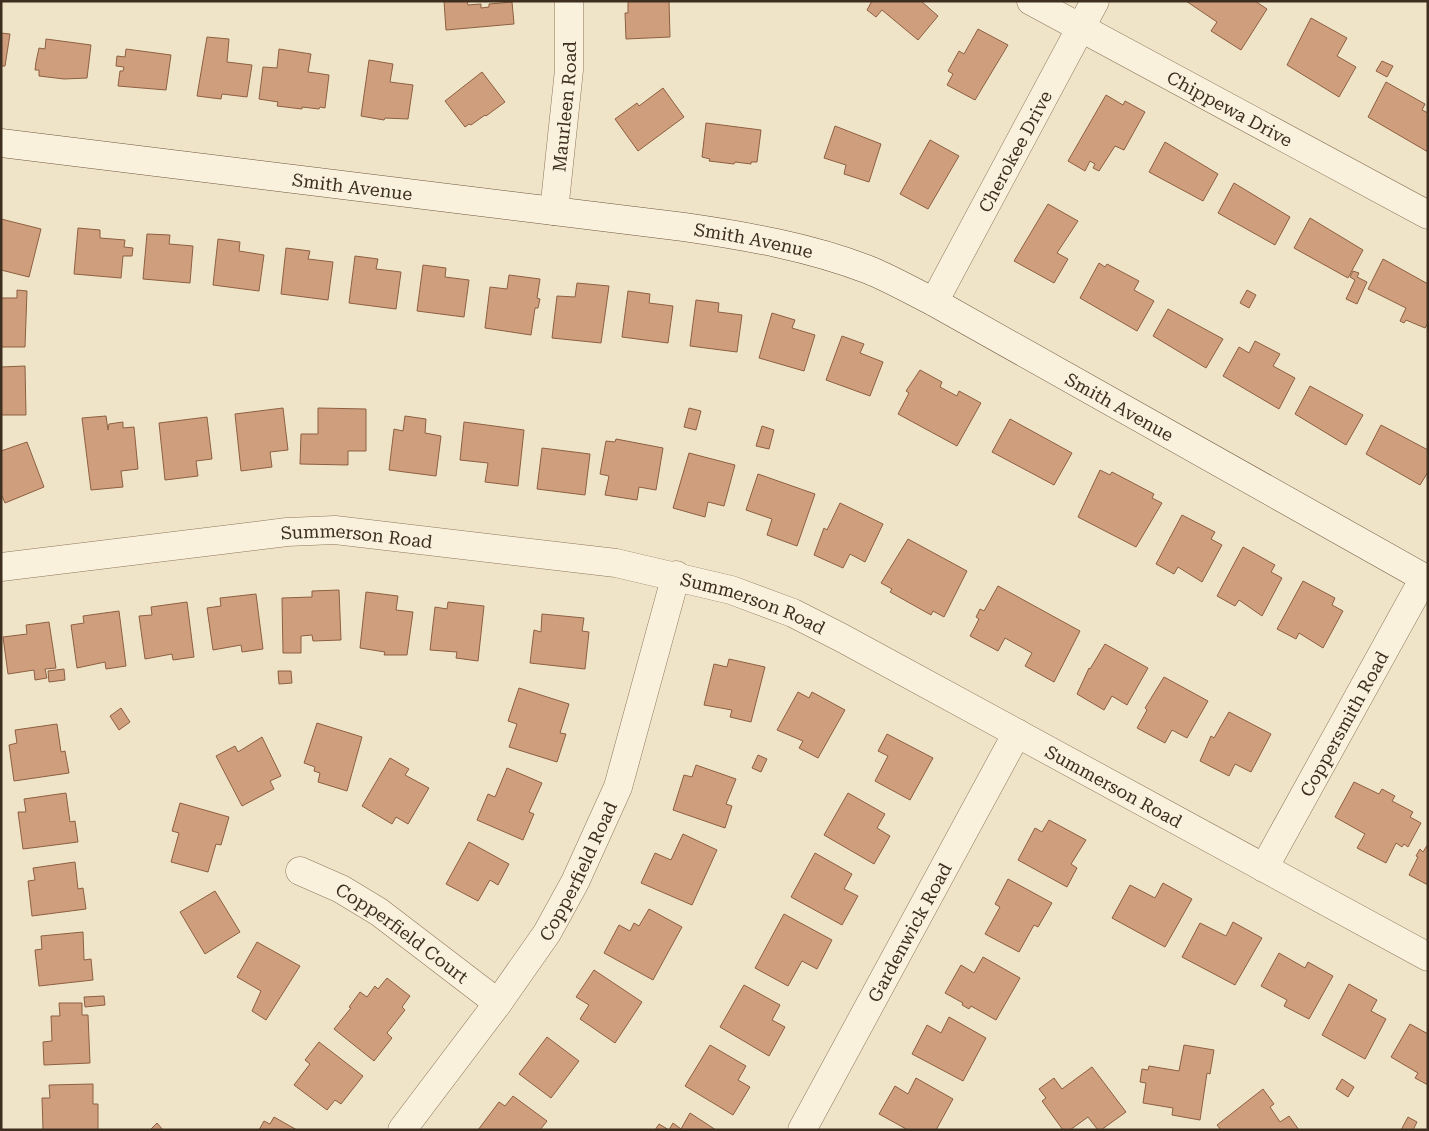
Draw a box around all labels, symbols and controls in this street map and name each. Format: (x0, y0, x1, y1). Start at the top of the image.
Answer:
street label: Maurleen Road (548, 41, 580, 173)
street label: Chippewa Drive (1164, 66, 1296, 151)
street label: Cherokee Drive (974, 87, 1056, 216)
street label: Smith Avenue (291, 168, 414, 204)
street label: Smith Avenue (693, 218, 816, 262)
street label: Smith Avenue (1062, 368, 1178, 445)
street label: Summerson Road (279, 519, 434, 552)
street label: Summerson Road (678, 568, 829, 638)
street label: Coppersmith Road (1295, 647, 1392, 800)
street label: Summerson Road (1042, 740, 1186, 832)
street label: Copperfield Road (534, 798, 621, 945)
street label: Gardenwick Road (863, 859, 956, 1005)
street label: Copperfield Court (332, 878, 473, 987)

